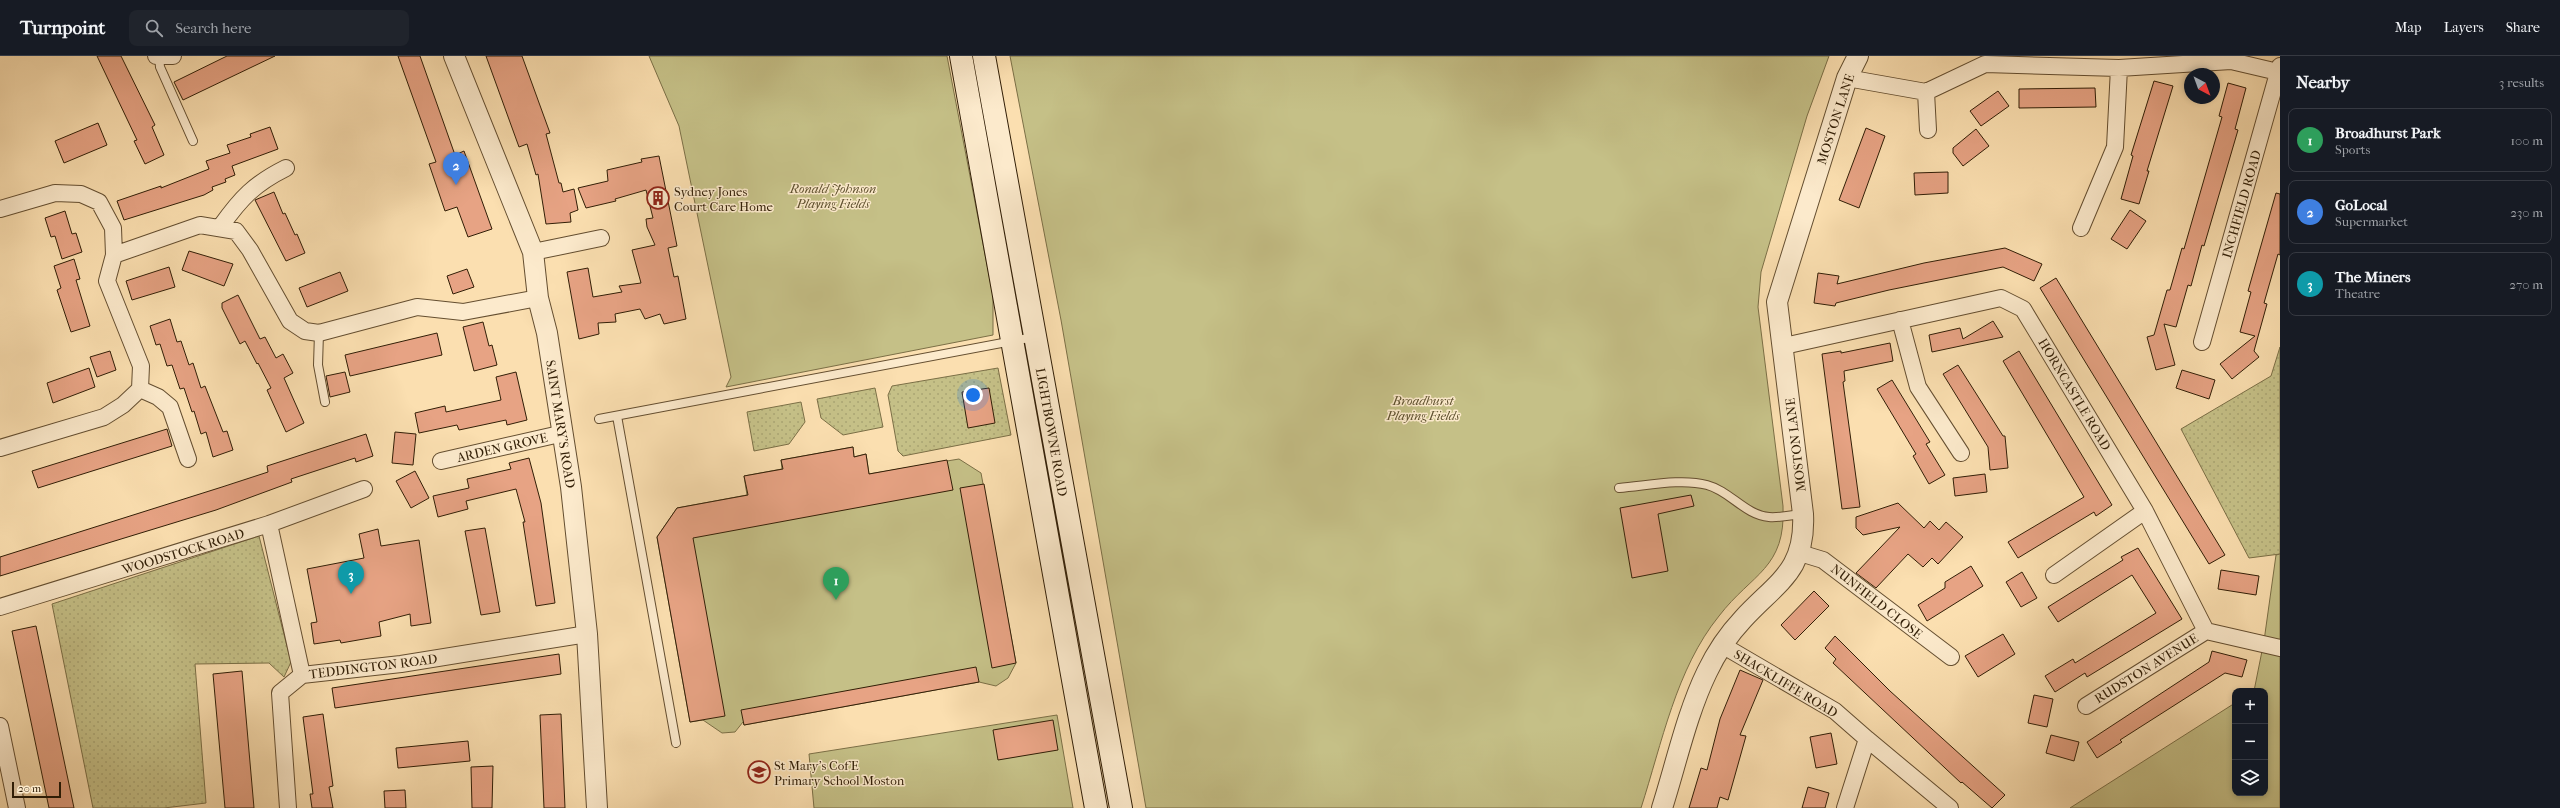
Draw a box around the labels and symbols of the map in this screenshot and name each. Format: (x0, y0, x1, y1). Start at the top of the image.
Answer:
north arrow (2184, 68, 2220, 104)
street label: MOSTON LANE (1814, 72, 1857, 166)
street label: INCHFIELD ROAD (2219, 148, 2264, 260)
pin: 2 (443, 152, 469, 185)
park label: Ronald Johnson Playing Fields (789, 181, 876, 211)
place label: Sydney Jones Court Care Home (674, 184, 773, 214)
building icon: Sydney Jones Court Care Home (645, 185, 671, 211)
street label: HORNCASTLE ROAD (2035, 335, 2114, 453)
street label: SAINT MARY'S ROAD (543, 359, 578, 489)
street label: LIGHTBOWNE ROAD (1033, 367, 1070, 498)
your location (963, 385, 983, 405)
park label: Broadhurst Playing Fields (1386, 393, 1460, 423)
street label: MOSTON LANE (1782, 397, 1809, 493)
street label: ARDEN GROVE (454, 430, 549, 465)
street label: WOODSTOCK ROAD (119, 526, 246, 578)
pin: 3 (338, 561, 364, 594)
street label: NUNFIELD CLOSE (1828, 561, 1925, 642)
pin: 1 (823, 567, 849, 600)
street label: RUDSTON AVENUE (2092, 630, 2201, 706)
street label: SHACKLIFFE ROAD (1731, 647, 1840, 720)
street label: TEDDINGTON ROAD (308, 651, 438, 682)
place label: St Mary's CofE Primary School Moston (774, 758, 905, 788)
school or university icon: St Mary's CofE Primary School Moston (746, 759, 772, 785)
scale bar (12, 780, 61, 799)

